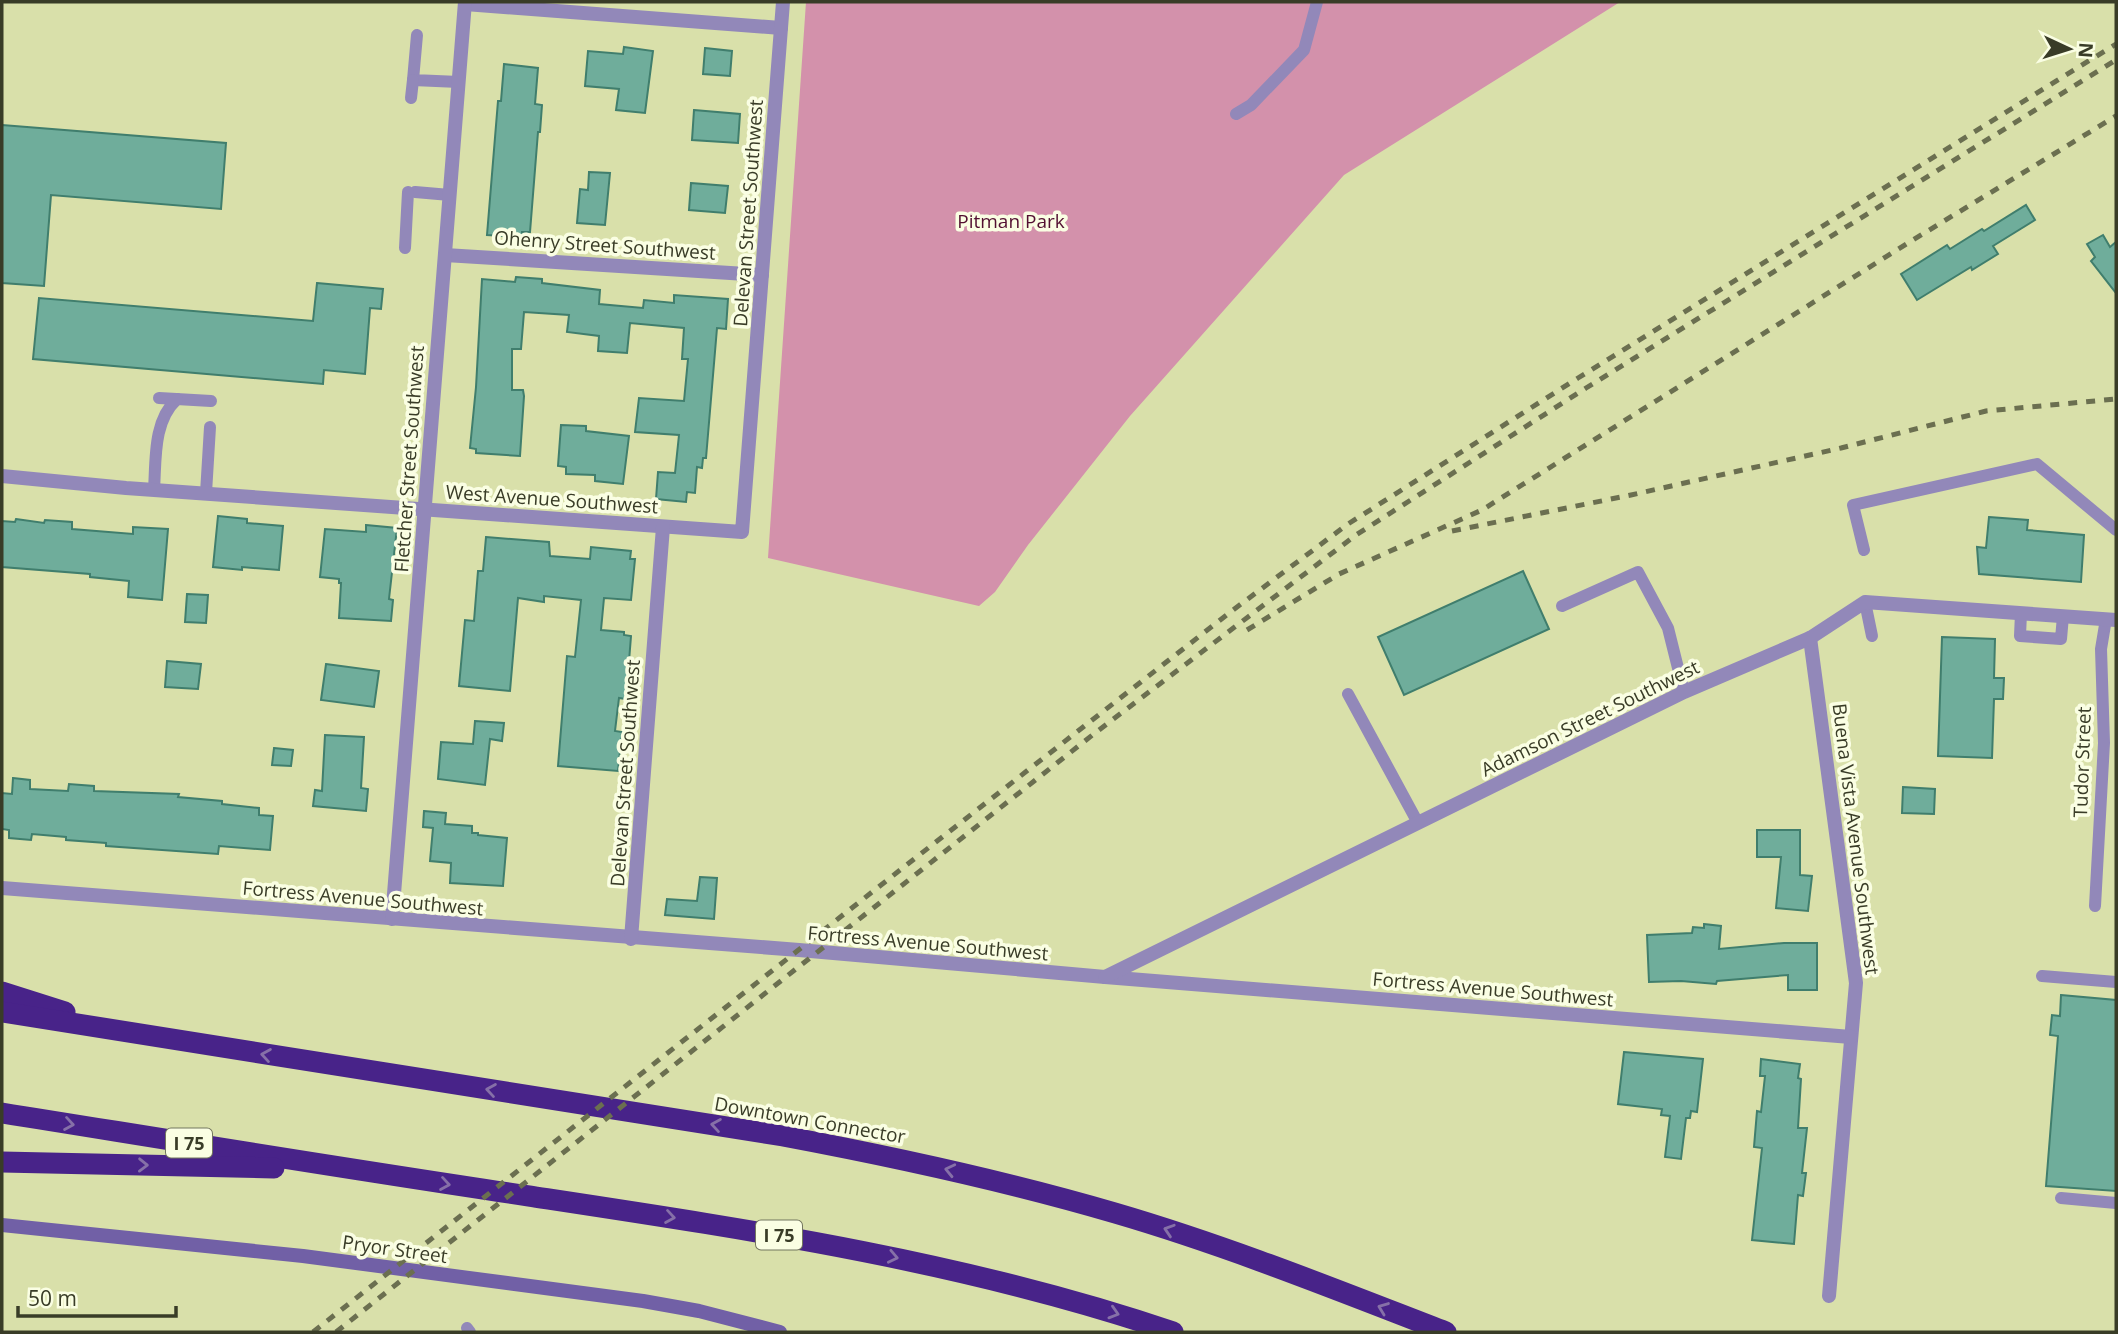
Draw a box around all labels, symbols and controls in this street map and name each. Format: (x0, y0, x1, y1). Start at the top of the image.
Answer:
north arrow (2034, 14, 2104, 84)
text: N (2072, 42, 2099, 59)
street label: Delevan Street Southwest (727, 98, 769, 327)
park label: Pitman Park (957, 208, 1065, 234)
street label: Ohenry Street Southwest (493, 224, 717, 266)
street label: Fletcher Street Southwest (388, 344, 430, 573)
street label: West Avenue Southwest (445, 479, 659, 519)
street label: Adamson Street Southwest (1476, 654, 1704, 782)
street label: Delevan Street Southwest (604, 658, 646, 887)
street label: Buena Vista Avenue Southwest (1826, 702, 1886, 976)
street label: Tudor Street (2067, 706, 2097, 818)
street label: Fortress Avenue Southwest (242, 875, 485, 921)
street label: Fortress Avenue Southwest (807, 920, 1050, 966)
street label: Fortress Avenue Southwest (1372, 966, 1615, 1012)
one-way arrow (260, 1048, 272, 1063)
one-way arrow (485, 1083, 497, 1098)
street label: Downtown Connector (712, 1090, 908, 1150)
one-way arrow (63, 1116, 75, 1131)
one-way arrow (710, 1118, 722, 1133)
road number: I 75 (166, 1128, 212, 1158)
one-way arrow (139, 1157, 149, 1173)
one-way arrow (944, 1164, 956, 1178)
one-way arrow (439, 1176, 450, 1191)
one-way arrow (664, 1209, 675, 1224)
road number: I 75 (756, 1220, 802, 1250)
one-way arrow (1163, 1224, 1175, 1239)
street label: Pryor Street (341, 1229, 449, 1269)
one-way arrow (887, 1249, 899, 1264)
scale bar (18, 1274, 175, 1318)
text: 50 m (28, 1284, 77, 1312)
one-way arrow (1377, 1302, 1389, 1316)
one-way arrow (1108, 1305, 1120, 1320)

